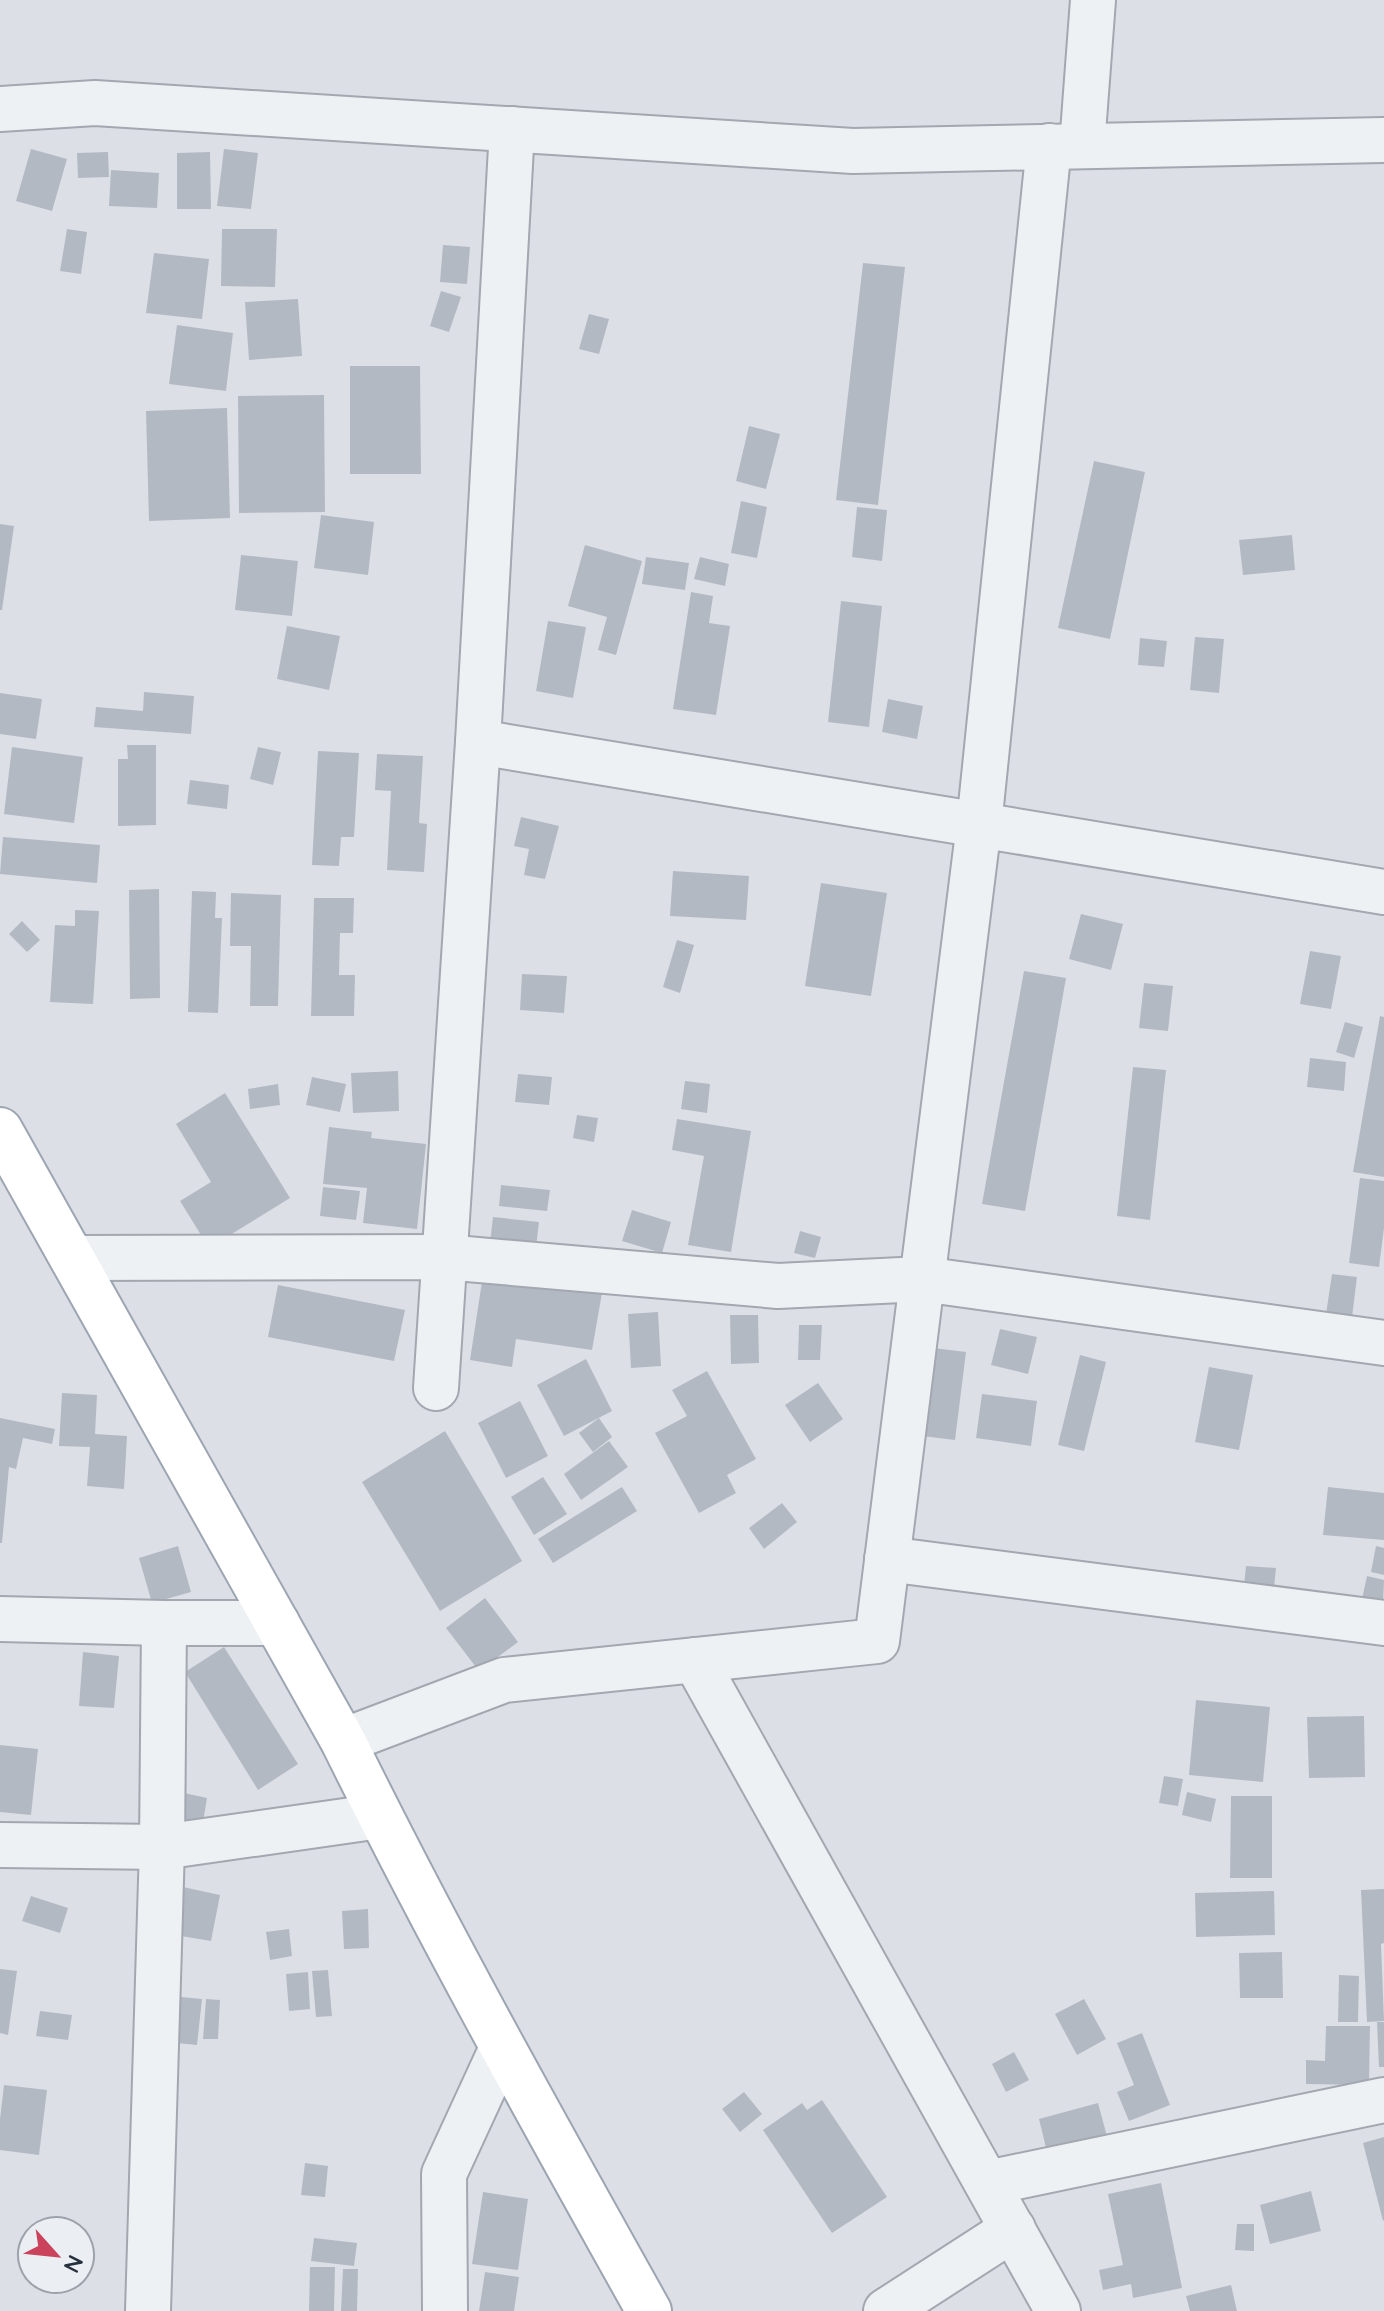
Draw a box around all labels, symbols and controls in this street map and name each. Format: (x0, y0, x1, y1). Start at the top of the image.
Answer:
north arrow (16, 2215, 96, 2295)
text: N (58, 2251, 90, 2278)

